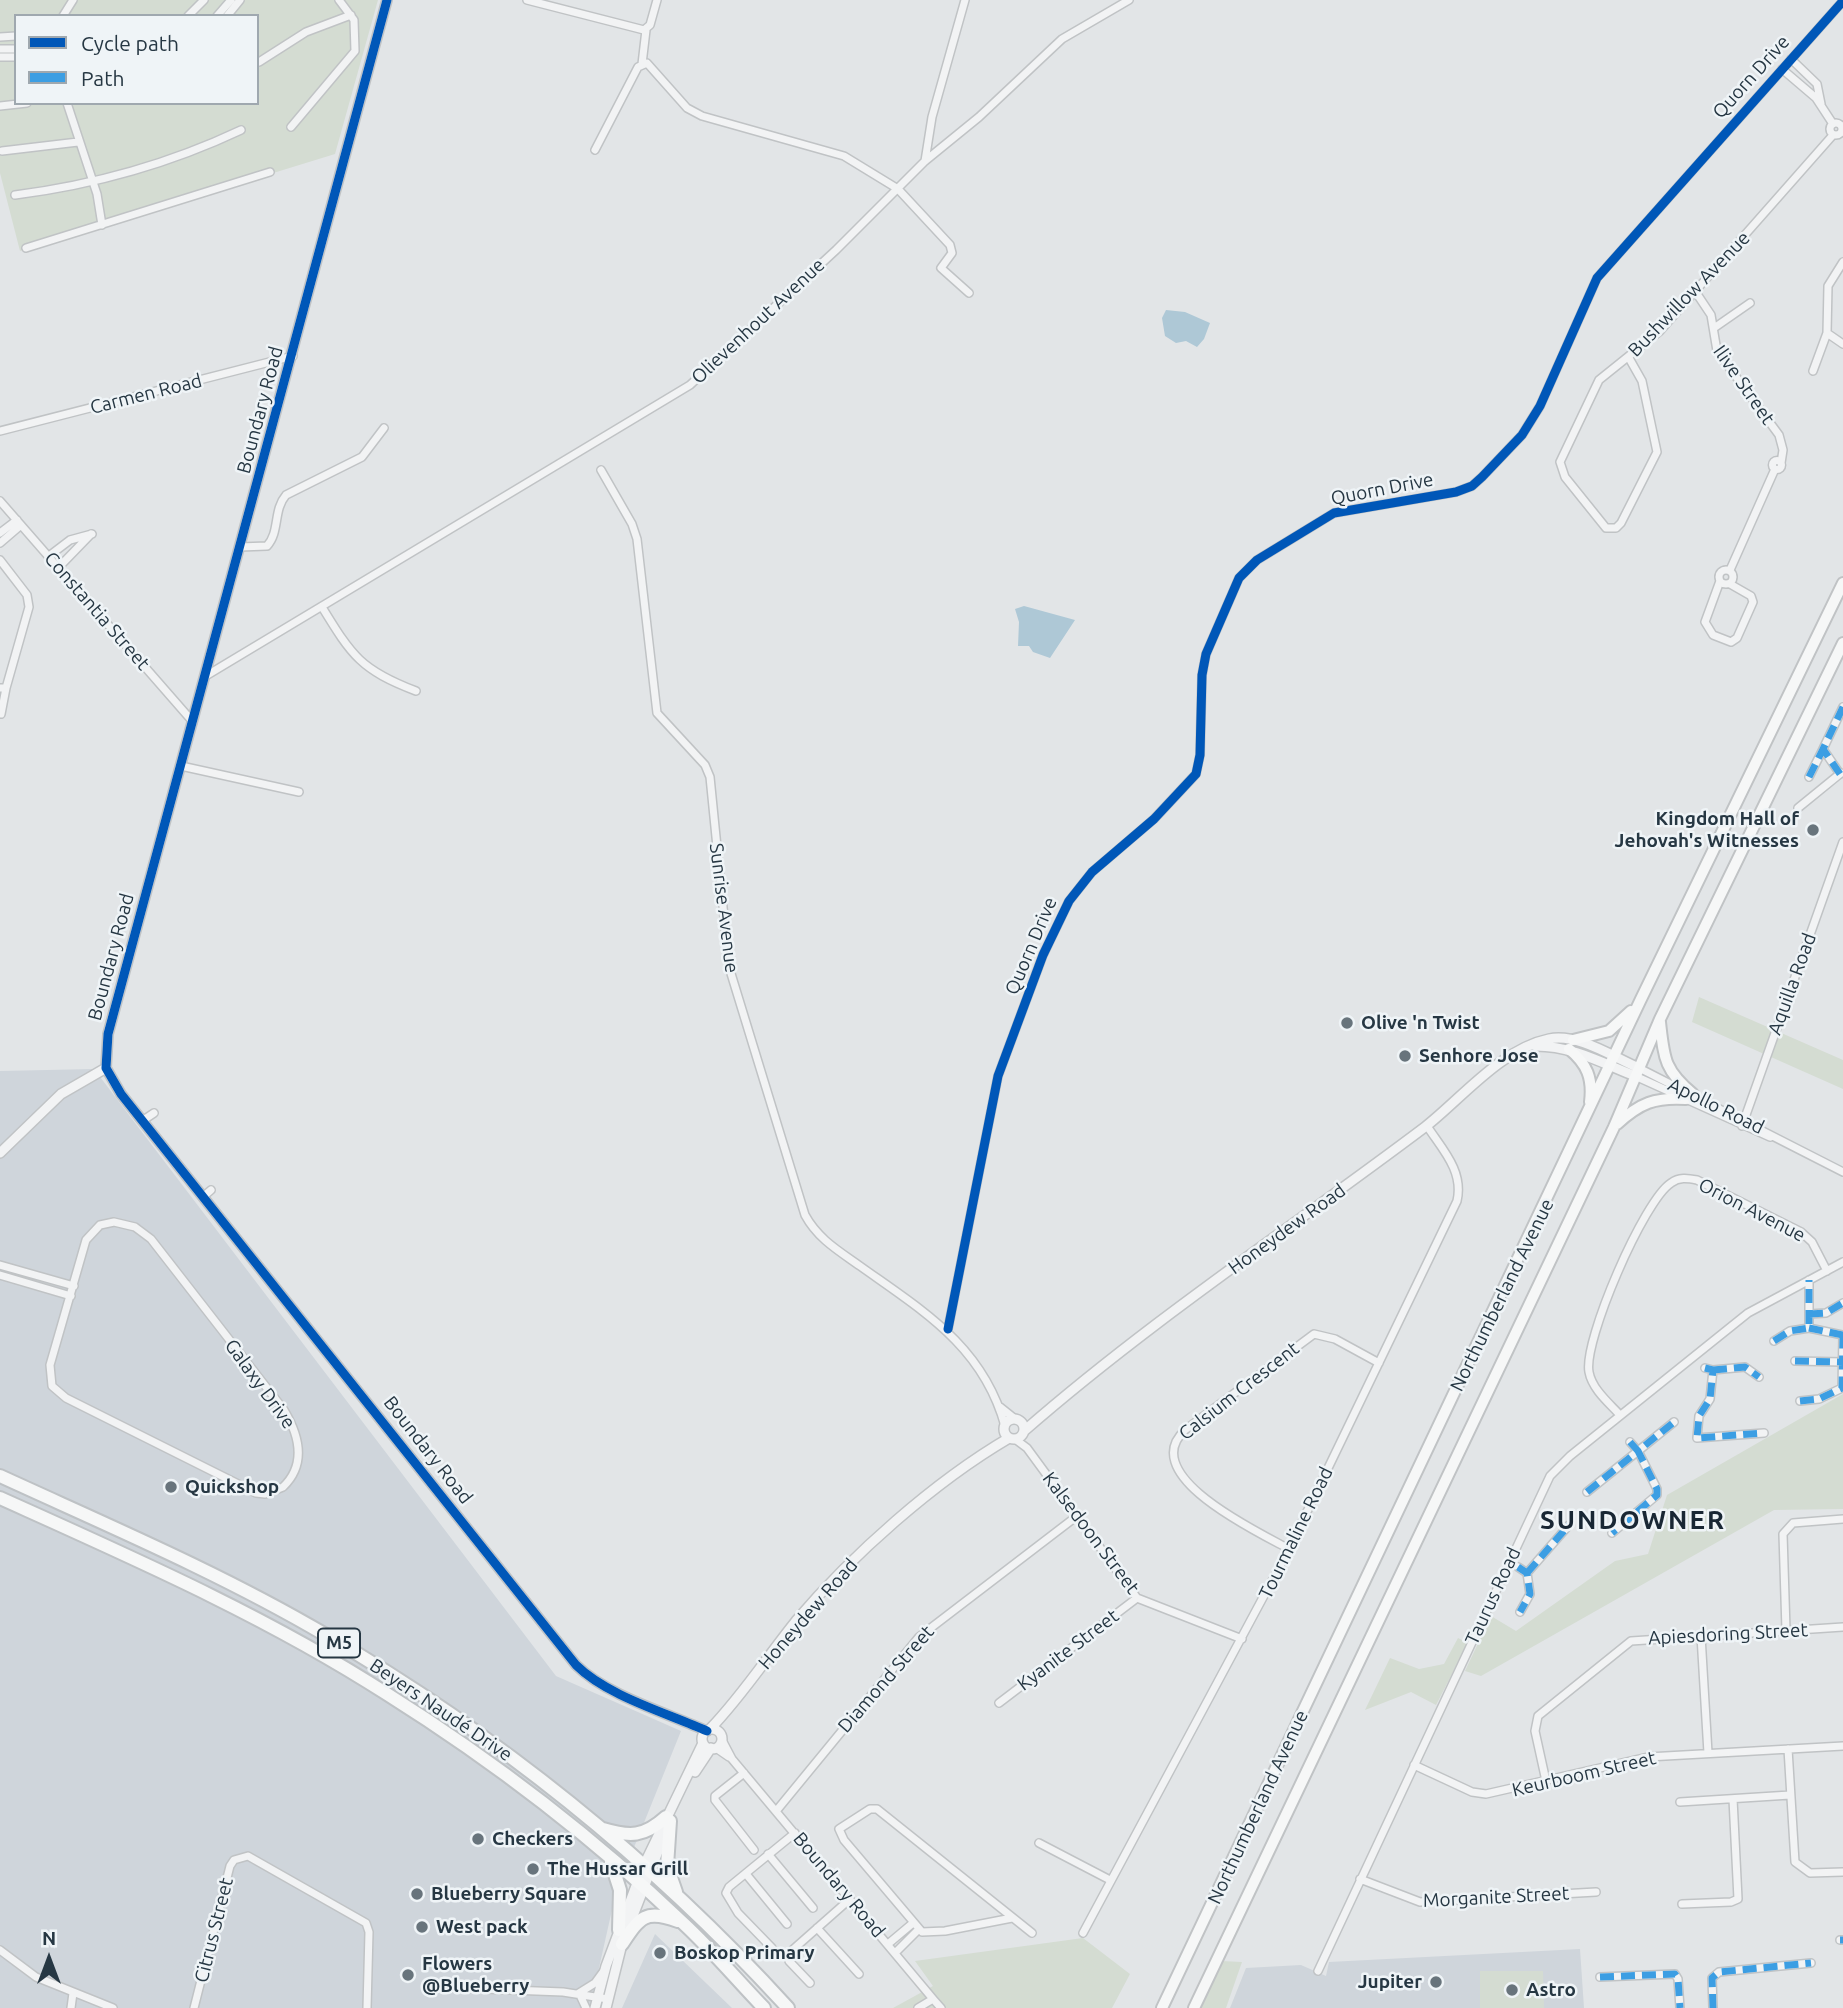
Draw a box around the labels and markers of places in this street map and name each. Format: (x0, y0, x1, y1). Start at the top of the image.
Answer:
place label: Kingdom Hall of Jehovah's Witnesses (1615, 808, 1799, 852)
marker: Kingdom Hall of Jehovah's Witnesses (1805, 822, 1821, 838)
place label: Olive 'n Twist (1361, 1012, 1480, 1034)
marker: Olive 'n Twist (1339, 1015, 1355, 1031)
place label: Senhore Jose (1419, 1045, 1539, 1067)
marker: Senhore Jose (1397, 1048, 1413, 1064)
place label: Quickshop (185, 1476, 279, 1498)
marker: Quickshop (163, 1479, 179, 1495)
place label: Checkers (492, 1828, 573, 1850)
marker: Checkers (470, 1831, 486, 1847)
place label: The Hussar Grill (547, 1858, 688, 1880)
marker: The Hussar Grill (525, 1861, 541, 1877)
place label: Blueberry Square (431, 1883, 587, 1905)
marker: Blueberry Square (409, 1886, 425, 1902)
place label: West pack (436, 1916, 528, 1938)
marker: West pack (414, 1919, 430, 1935)
place label: Boskop Primary (674, 1942, 815, 1964)
marker: Boskop Primary (652, 1945, 668, 1961)
place label: Flowers @Blueberry (422, 1953, 529, 1997)
marker: Flowers @Blueberry (400, 1967, 416, 1983)
place label: Jupiter (1358, 1971, 1422, 1993)
marker: Jupiter (1428, 1974, 1444, 1990)
place label: Astro (1526, 1979, 1576, 2001)
marker: Astro (1504, 1982, 1520, 1998)

